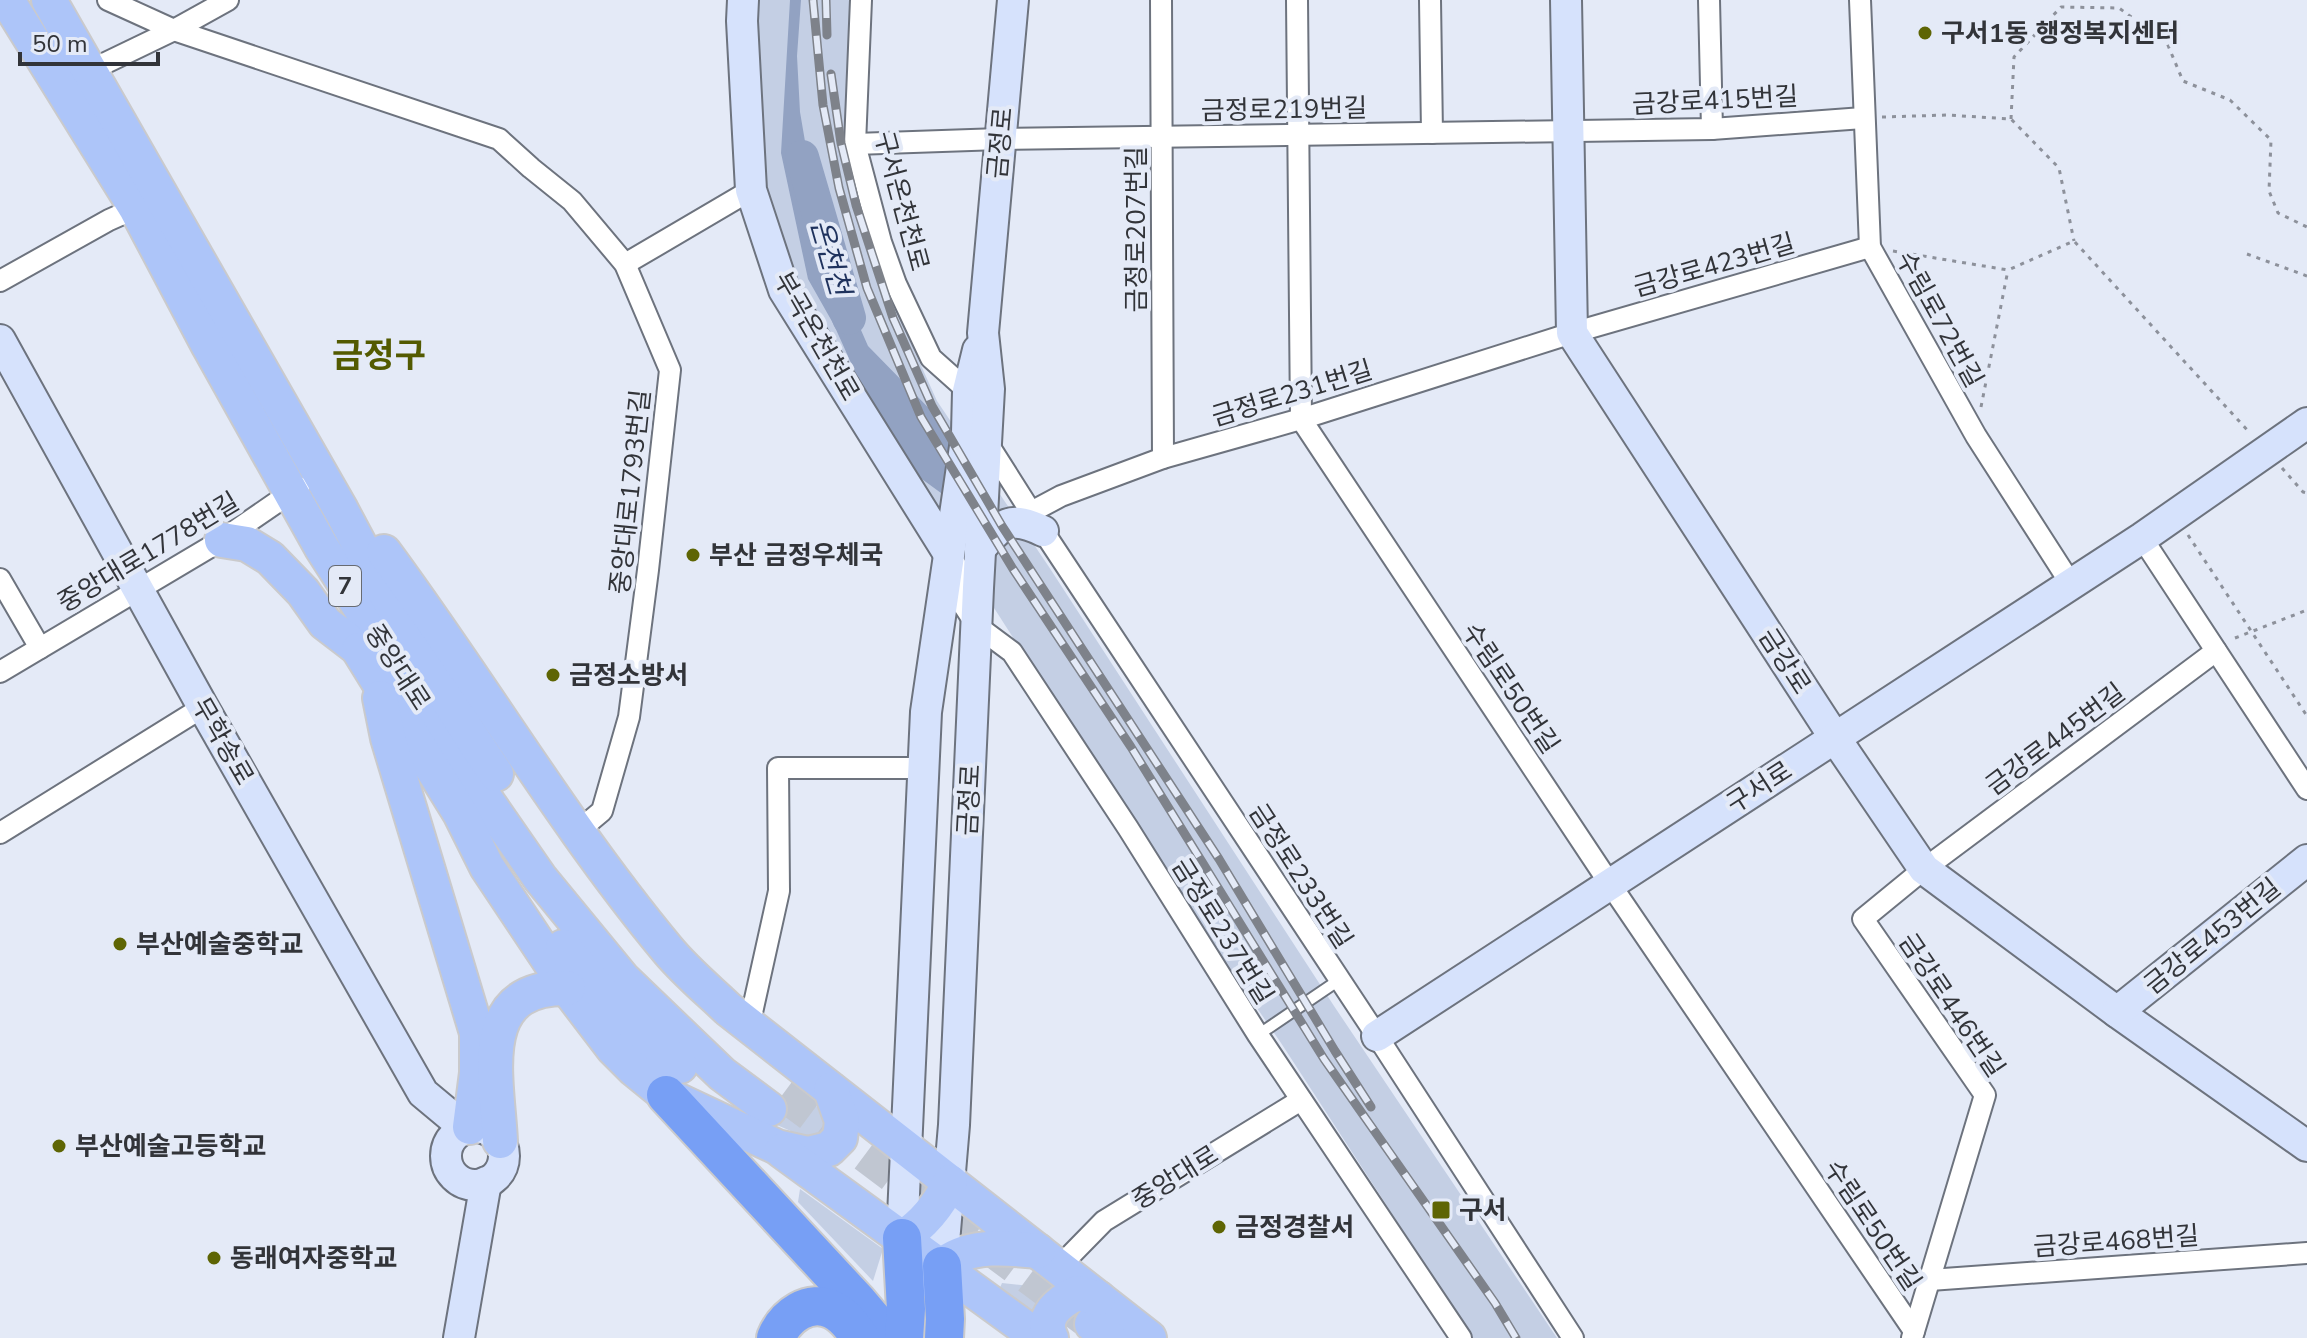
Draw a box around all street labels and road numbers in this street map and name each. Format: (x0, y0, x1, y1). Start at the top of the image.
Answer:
street label: 금강로415번길 (1631, 79, 1799, 122)
street label: 금정로219번길 (1201, 91, 1368, 128)
street label: 금정로 (980, 106, 1021, 180)
street label: 구서온천천로 (866, 127, 937, 275)
street label: 금정로207번길 (1119, 146, 1154, 312)
street label: 금강로423번길 (1629, 226, 1799, 305)
street label: 수림로72번길 (1888, 245, 1991, 394)
street label: 부곡온천천로 (766, 265, 868, 407)
street label: 금정로231번길 (1207, 352, 1377, 435)
street label: 중앙대로1793번길 (602, 388, 659, 596)
street label: 중앙대로1778번길 (51, 484, 246, 620)
road number: 7 (329, 566, 361, 606)
street label: 수림로50번길 (1454, 616, 1567, 761)
street label: 중앙대로 (357, 618, 438, 717)
street label: 금강로 (1750, 622, 1819, 701)
street label: 금강로445번길 (1978, 675, 2132, 803)
street label: 무학송로 (183, 691, 262, 791)
street label: 구서로 (1720, 753, 1799, 822)
street label: 금정로 (950, 763, 989, 837)
street label: 금정로233번길 (1241, 797, 1361, 956)
street label: 금정로237번길 (1164, 851, 1282, 1011)
street label: 금강로453번길 (2137, 870, 2288, 1002)
street label: 금강로446번길 (1891, 927, 2013, 1084)
street label: 중앙대로 (1125, 1137, 1225, 1218)
street label: 수림로50번길 (1816, 1153, 1929, 1298)
street label: 금강로468번길 (2032, 1218, 2200, 1265)

